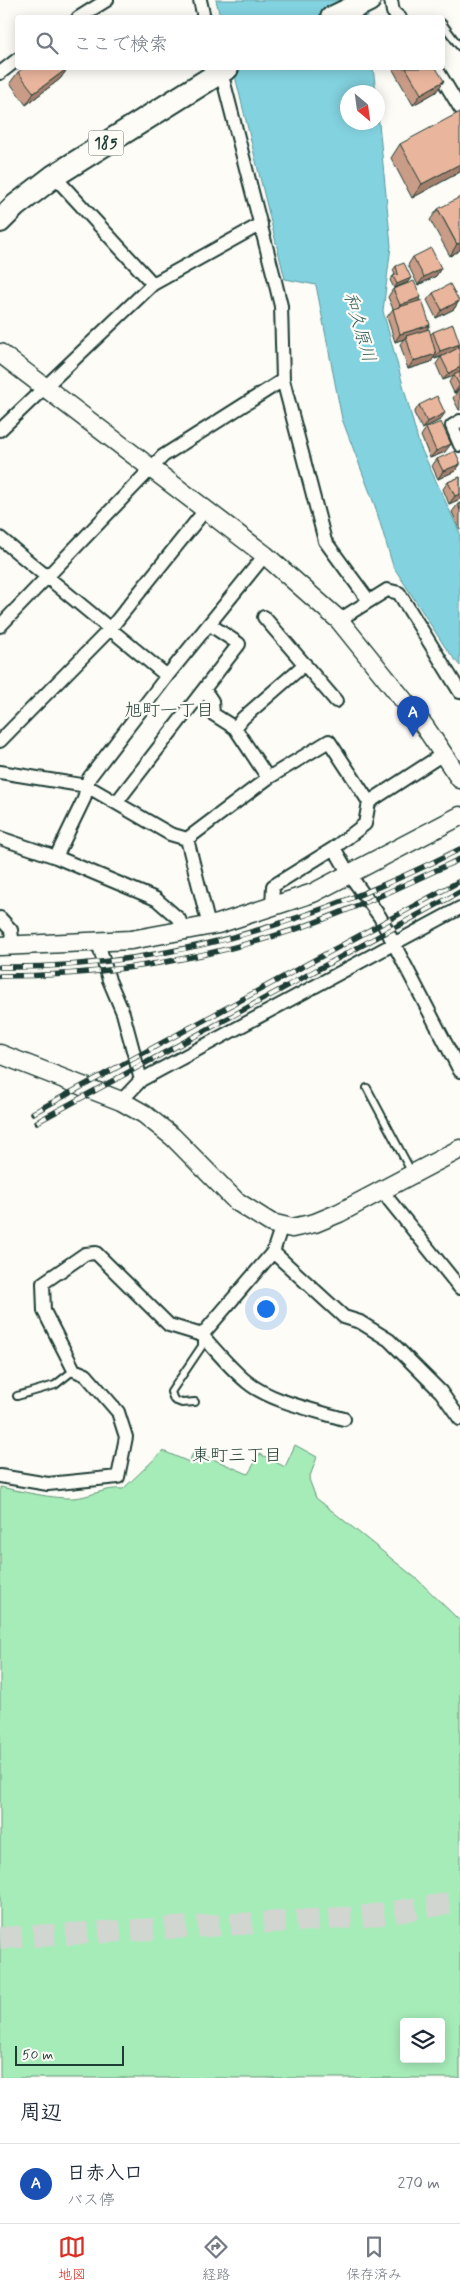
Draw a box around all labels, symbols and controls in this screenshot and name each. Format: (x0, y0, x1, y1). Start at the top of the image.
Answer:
search box (15, 15, 445, 70)
icon: search (33, 29, 61, 57)
text: ここで検索 (73, 32, 168, 57)
north arrow (340, 85, 385, 130)
road number: 185 (88, 130, 124, 156)
water label: 和久原川 (338, 289, 380, 365)
pin: A (397, 696, 429, 737)
district label: 旭町一丁目 (124, 699, 214, 723)
your location (253, 1296, 279, 1322)
district label: 東町三丁目 (192, 1444, 282, 1468)
map controls (400, 2018, 445, 2063)
button: layers (400, 2018, 445, 2063)
scale bar (15, 2043, 124, 2066)
text: 50 m (22, 2046, 53, 2064)
text: 周辺 (20, 2099, 62, 2127)
text: 日赤入口 (67, 2161, 143, 2186)
text: A (31, 2173, 41, 2194)
text: 270 m (397, 2173, 440, 2194)
text: バス停 (67, 2190, 115, 2211)
tab: 地図 (58, 2233, 86, 2284)
tab: 経路 (202, 2233, 230, 2284)
tab: 保存済み (346, 2233, 402, 2284)

